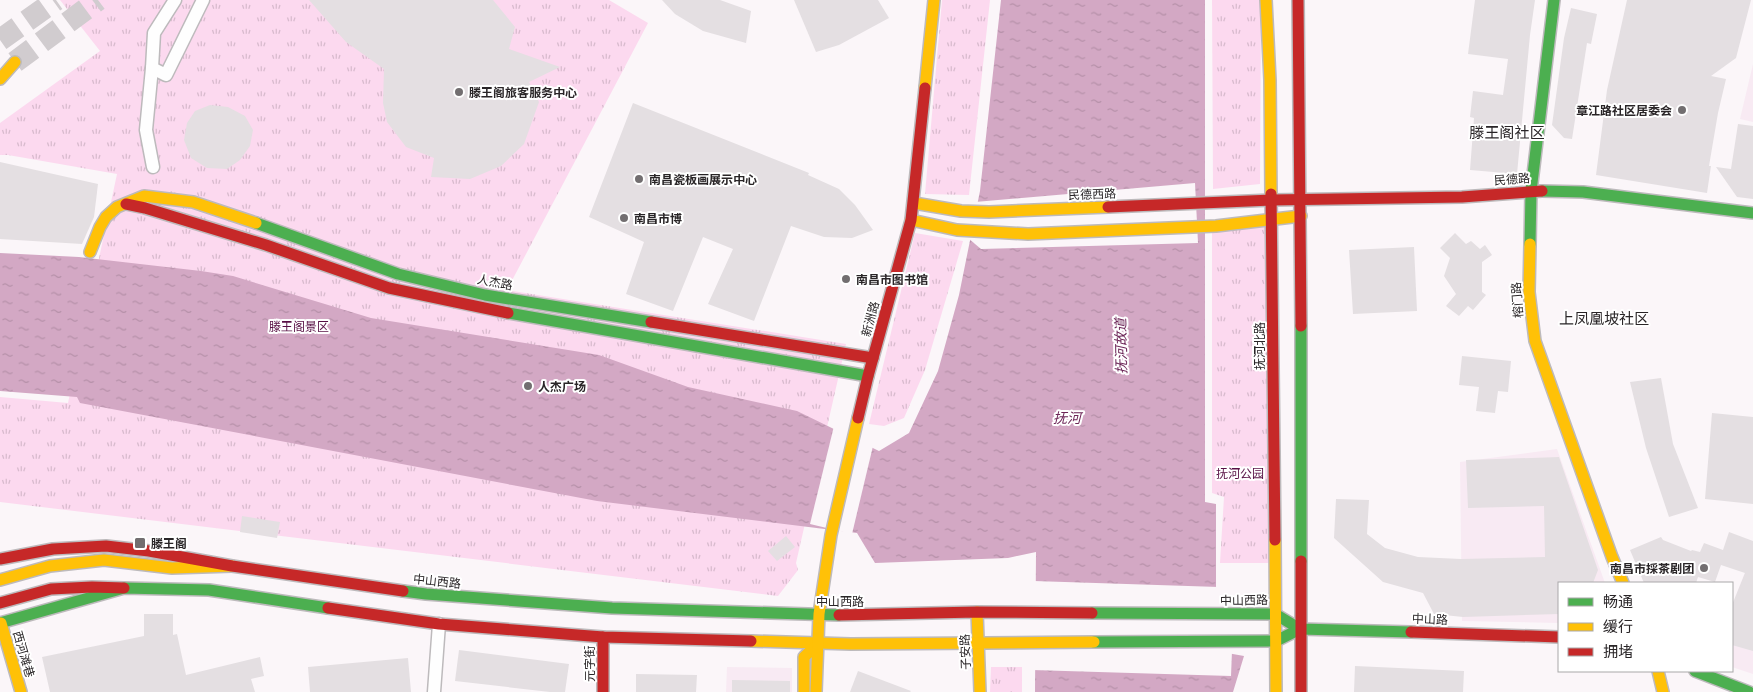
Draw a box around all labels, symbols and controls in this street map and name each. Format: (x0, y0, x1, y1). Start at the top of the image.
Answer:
place label: 滕王阁旅客服务中心 (469, 85, 577, 100)
marker: 滕王阁旅客服务中心 (453, 86, 465, 98)
place label: 章江路社区居委会 (1576, 103, 1672, 118)
marker: 章江路社区居委会 (1676, 104, 1688, 116)
district label: 滕王阁社区 (1469, 123, 1545, 142)
street label: 民德路 (1494, 170, 1530, 188)
place label: 南昌瓷板画展示中心 (649, 172, 757, 187)
marker: 南昌瓷板画展示中心 (633, 173, 645, 185)
street label: 民德西路 (1068, 186, 1116, 202)
place label: 南昌市博 (634, 211, 682, 226)
marker: 南昌市博 (618, 212, 630, 224)
street label: 人杰路 (476, 271, 514, 293)
place label: 南昌市图书馆 (856, 272, 928, 287)
marker: 南昌市图书馆 (840, 273, 852, 285)
street label: 榕门路 (1508, 282, 1526, 318)
street label: 新洲路 (858, 300, 882, 338)
district label: 上凤凰坡社区 (1559, 309, 1649, 328)
water label: 抚河故道 (1111, 316, 1130, 374)
park label: 滕王阁景区 (269, 319, 329, 334)
street label: 抚河北路 (1252, 322, 1267, 370)
place label: 人杰广场 (538, 379, 586, 394)
marker: 人杰广场 (522, 380, 534, 392)
water label: 抚河 (1053, 409, 1084, 427)
park label: 抚河公园 (1216, 466, 1264, 481)
marker: 滕王阁 (133, 536, 147, 550)
place label: 滕王阁 (151, 536, 187, 551)
place label: 南昌市採茶剧团 (1610, 561, 1694, 576)
marker: 南昌市採茶剧团 (1698, 562, 1710, 574)
street label: 中山西路 (412, 571, 462, 591)
legend (1558, 582, 1733, 672)
street label: 中山西路 (1220, 592, 1268, 608)
text: 畅通 (1603, 592, 1633, 611)
street label: 中山西路 (816, 594, 864, 609)
street label: 中山路 (1412, 611, 1448, 627)
text: 缓行 (1603, 617, 1633, 636)
street label: 西河滩巷 (10, 629, 38, 679)
street label: 子安路 (957, 634, 973, 670)
text: 拥堵 (1603, 642, 1633, 661)
street label: 元字街 (582, 646, 597, 682)

